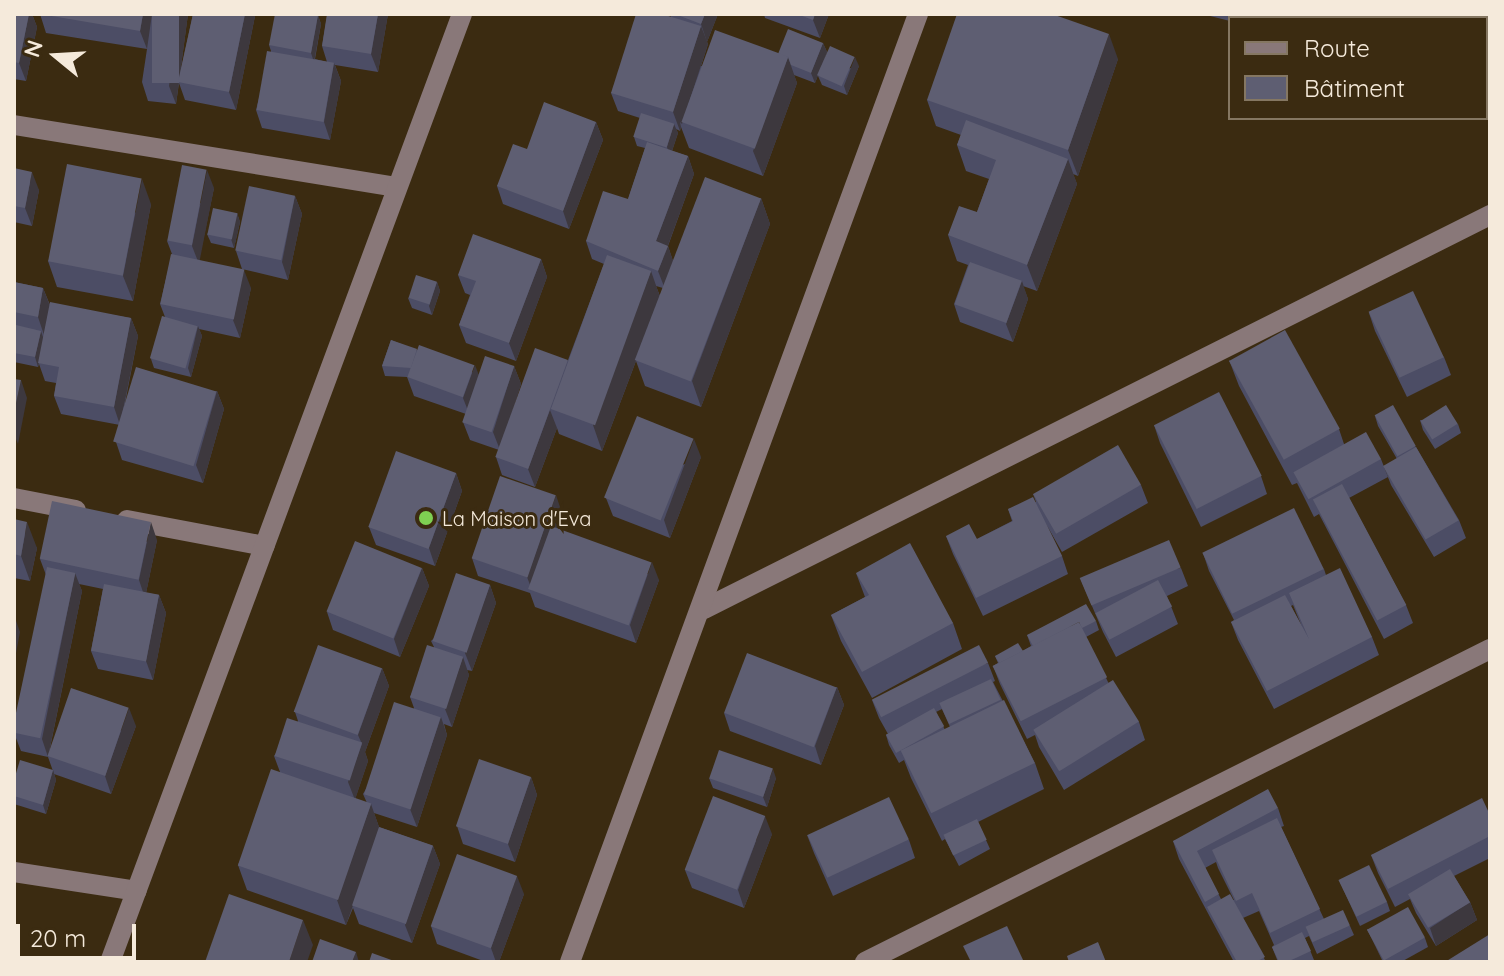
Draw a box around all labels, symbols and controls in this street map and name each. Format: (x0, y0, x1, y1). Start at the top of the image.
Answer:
north arrow (16, 16, 96, 96)
legend (1228, 16, 1488, 120)
text: Route (1304, 33, 1370, 63)
text: N (17, 37, 49, 61)
text: Bâtiment (1304, 73, 1405, 103)
place label: La Maison d'Eva (442, 506, 591, 530)
marker: La Maison d'Eva (417, 509, 435, 527)
scale bar (20, 908, 140, 958)
text: 20 m (30, 923, 86, 953)

